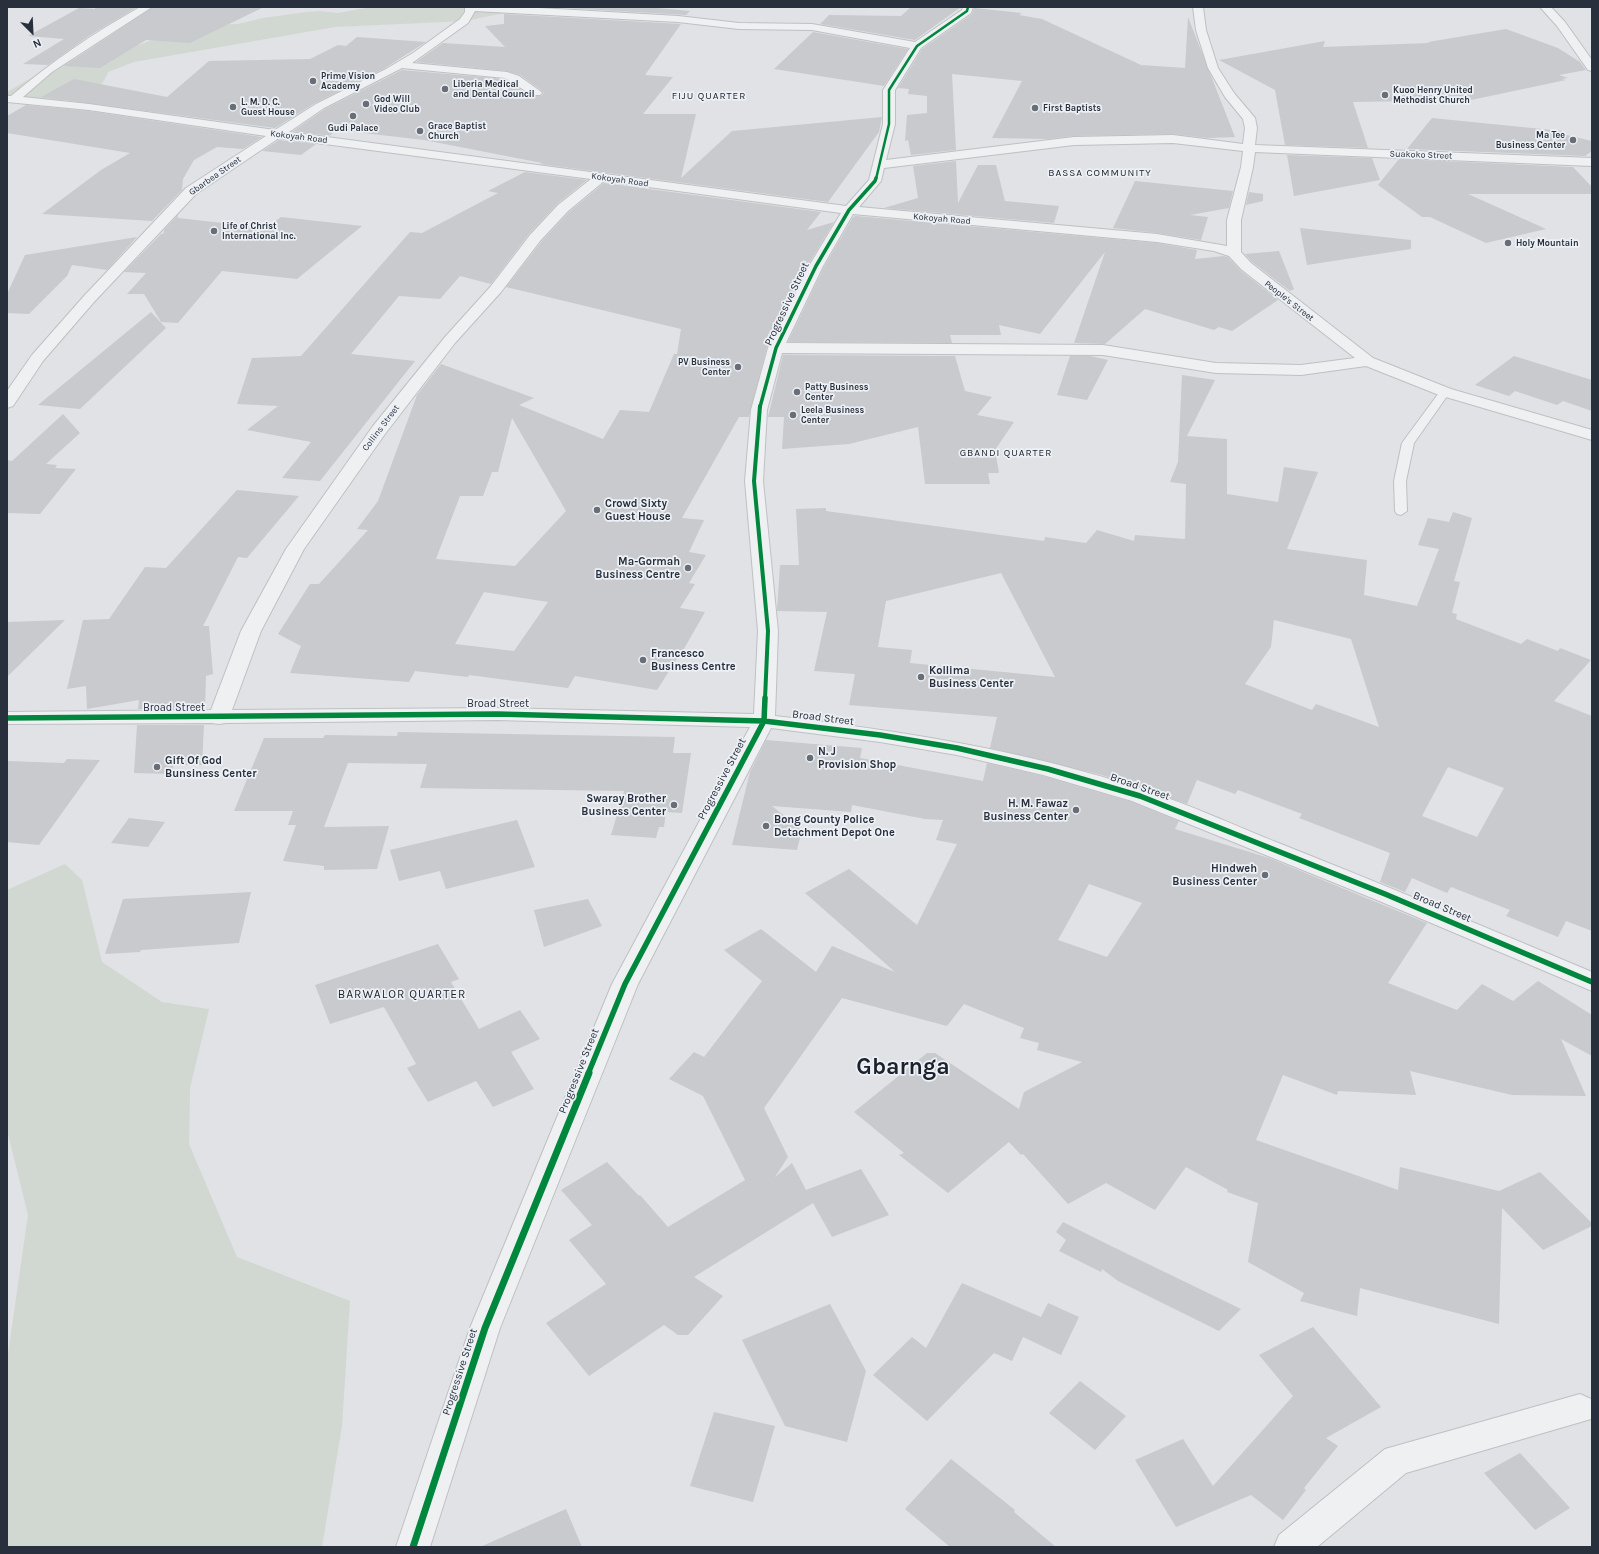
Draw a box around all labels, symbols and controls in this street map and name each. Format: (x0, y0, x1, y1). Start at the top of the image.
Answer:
north arrow (12, 12, 52, 52)
text: N (31, 36, 43, 51)
place label: Prime Vision Academy (321, 71, 375, 92)
marker: Prime Vision Academy (308, 76, 318, 86)
place label: Liberia Medical and Dental Council (453, 79, 535, 100)
marker: Liberia Medical and Dental Council (440, 84, 450, 94)
place label: Kuoo Henry United Methodist Church (1393, 85, 1473, 106)
district label: FIJU QUARTER (672, 90, 746, 102)
marker: Kuoo Henry United Methodist Church (1380, 90, 1390, 100)
place label: God Will Video Club (374, 94, 420, 115)
place label: L. M. D. C. Guest House (241, 97, 295, 118)
marker: God Will Video Club (361, 99, 371, 109)
marker: L. M. D. C. Guest House (228, 102, 238, 112)
marker: First Baptists (1030, 103, 1040, 113)
place label: First Baptists (1043, 103, 1101, 113)
marker: Gudi Palace (348, 111, 358, 121)
place label: Grace Baptist Church (428, 121, 486, 142)
place label: Gudi Palace (328, 123, 378, 133)
marker: Grace Baptist Church (415, 126, 425, 136)
street label: Kokoyah Road (270, 128, 328, 146)
place label: Ma Tee Business Center (1496, 130, 1565, 151)
marker: Ma Tee Business Center (1568, 135, 1578, 145)
street label: Suakoko Street (1389, 149, 1453, 161)
street label: Gbarbea Street (187, 154, 243, 198)
district label: BASSA COMMUNITY (1048, 167, 1152, 179)
street label: Kokoyah Road (591, 171, 649, 189)
street label: Kokoyah Road (913, 211, 971, 227)
place label: Life of Christ International Inc. (222, 221, 296, 242)
marker: Life of Christ International Inc. (209, 226, 219, 236)
marker: Holy Mountain (1503, 238, 1513, 248)
place label: Holy Mountain (1516, 238, 1579, 248)
street label: Progressive Street (762, 260, 812, 348)
street label: People's Street (1262, 278, 1316, 324)
place label: PV Business Center (678, 357, 730, 378)
marker: PV Business Center (733, 362, 743, 372)
place label: Patty Business Center (805, 382, 868, 403)
marker: Patty Business Center (792, 387, 802, 397)
street label: Collins Street (360, 403, 402, 453)
place label: Leela Business Center (801, 405, 864, 426)
marker: Leela Business Center (788, 410, 798, 420)
district label: GBANDI QUARTER (960, 447, 1052, 459)
place label: Crowd Sixty Guest House (605, 497, 671, 523)
marker: Crowd Sixty Guest House (592, 505, 602, 515)
place label: Ma-Gormah Business Centre (595, 555, 680, 581)
marker: Ma-Gormah Business Centre (683, 563, 693, 573)
place label: Francesco Business Centre (651, 647, 736, 673)
marker: Francesco Business Centre (638, 655, 648, 665)
place label: Kollima Business Center (929, 664, 1014, 690)
marker: Kollima Business Center (916, 672, 926, 682)
street label: Broad Street (467, 697, 529, 711)
street label: Broad Street (143, 701, 205, 715)
street label: Broad Street (791, 708, 855, 728)
street label: Progressive Street (695, 736, 749, 822)
place label: N. J Provision Shop (818, 745, 896, 771)
marker: N. J Provision Shop (805, 753, 815, 763)
place label: Gift Of God Bunsiness Center (165, 754, 256, 780)
marker: Gift Of God Bunsiness Center (152, 762, 162, 772)
street label: Broad Street (1108, 771, 1172, 803)
place label: Swaray Brother Business Center (581, 792, 666, 818)
place label: H. M. Fawaz Business Center (983, 797, 1068, 823)
marker: Swaray Brother Business Center (669, 800, 679, 810)
marker: H. M. Fawaz Business Center (1071, 805, 1081, 815)
place label: Bong County Police Detachment Depot One (774, 813, 895, 839)
marker: Bong County Police Detachment Depot One (761, 821, 771, 831)
place label: Hindweh Business Center (1172, 862, 1257, 888)
marker: Hindweh Business Center (1260, 870, 1270, 880)
street label: Broad Street (1411, 889, 1473, 925)
district label: BARWALOR QUARTER (338, 988, 466, 1002)
street label: Progressive Street (556, 1026, 602, 1116)
district label: Gbarnga (856, 1053, 950, 1081)
street label: Progressive Street (440, 1327, 480, 1417)

